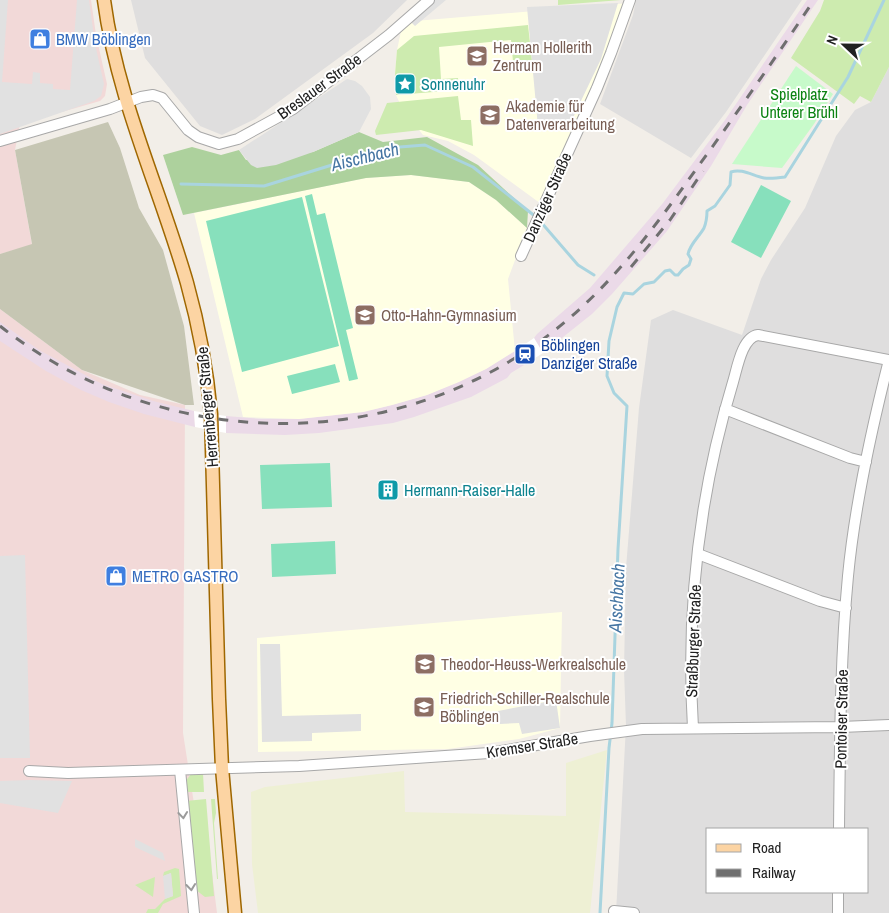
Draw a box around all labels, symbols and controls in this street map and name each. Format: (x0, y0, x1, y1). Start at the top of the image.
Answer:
north arrow (819, 20, 869, 70)
shop icon: BMW Böblingen (28, 27, 52, 51)
place label: BMW Böblingen (56, 28, 151, 50)
text: N (822, 33, 842, 47)
place label: Herman Hollerith Zentrum (493, 36, 592, 76)
school or university icon: Herman Hollerith Zentrum (465, 44, 489, 68)
street label: Breslauer Straße (272, 48, 366, 124)
place icon: Sonnenuhr (393, 72, 417, 96)
place label: Sonnenuhr (421, 73, 486, 95)
park label: Spielplatz Unterer Brühl (760, 83, 838, 123)
place label: Akademie für Datenverarbeitung (505, 95, 615, 135)
school or university icon: Akademie für Datenverarbeitung (478, 103, 502, 127)
water label: Aischbach (327, 136, 401, 177)
street label: Danziger Straße (517, 149, 577, 245)
school or university icon: Otto-Hahn-Gymnasium (353, 303, 377, 327)
place label: Otto-Hahn-Gymnasium (381, 304, 517, 326)
place label: Böblingen Danziger Straße (541, 334, 637, 374)
station icon: Böblingen Danziger Straße (513, 342, 537, 366)
street label: Herrenberger Straße (191, 346, 223, 468)
building icon: Hermann-Raiser-Halle (376, 478, 400, 502)
place label: Hermann-Raiser-Halle (404, 479, 535, 501)
water label: Aischbach (602, 563, 631, 634)
shop icon: METRO GASTRO (104, 564, 128, 588)
place label: METRO GASTRO (132, 565, 238, 587)
street label: Straßburger Straße (680, 584, 706, 698)
school or university icon: Theodor-Heuss-Werkrealschule (413, 652, 437, 676)
place label: Theodor-Heuss-Werkrealschule (441, 653, 626, 675)
street label: Pontoiser Straße (829, 669, 853, 769)
place label: Friedrich-Schiller-Realschule Böblingen (440, 687, 610, 727)
school or university icon: Friedrich-Schiller-Realschule Böblingen (412, 695, 436, 719)
street label: Kremser Straße (485, 727, 579, 763)
one-way arrow (177, 812, 188, 820)
legend (706, 828, 869, 893)
text: Road (752, 837, 781, 858)
text: Railway (752, 862, 797, 883)
one-way arrow (185, 883, 196, 891)

